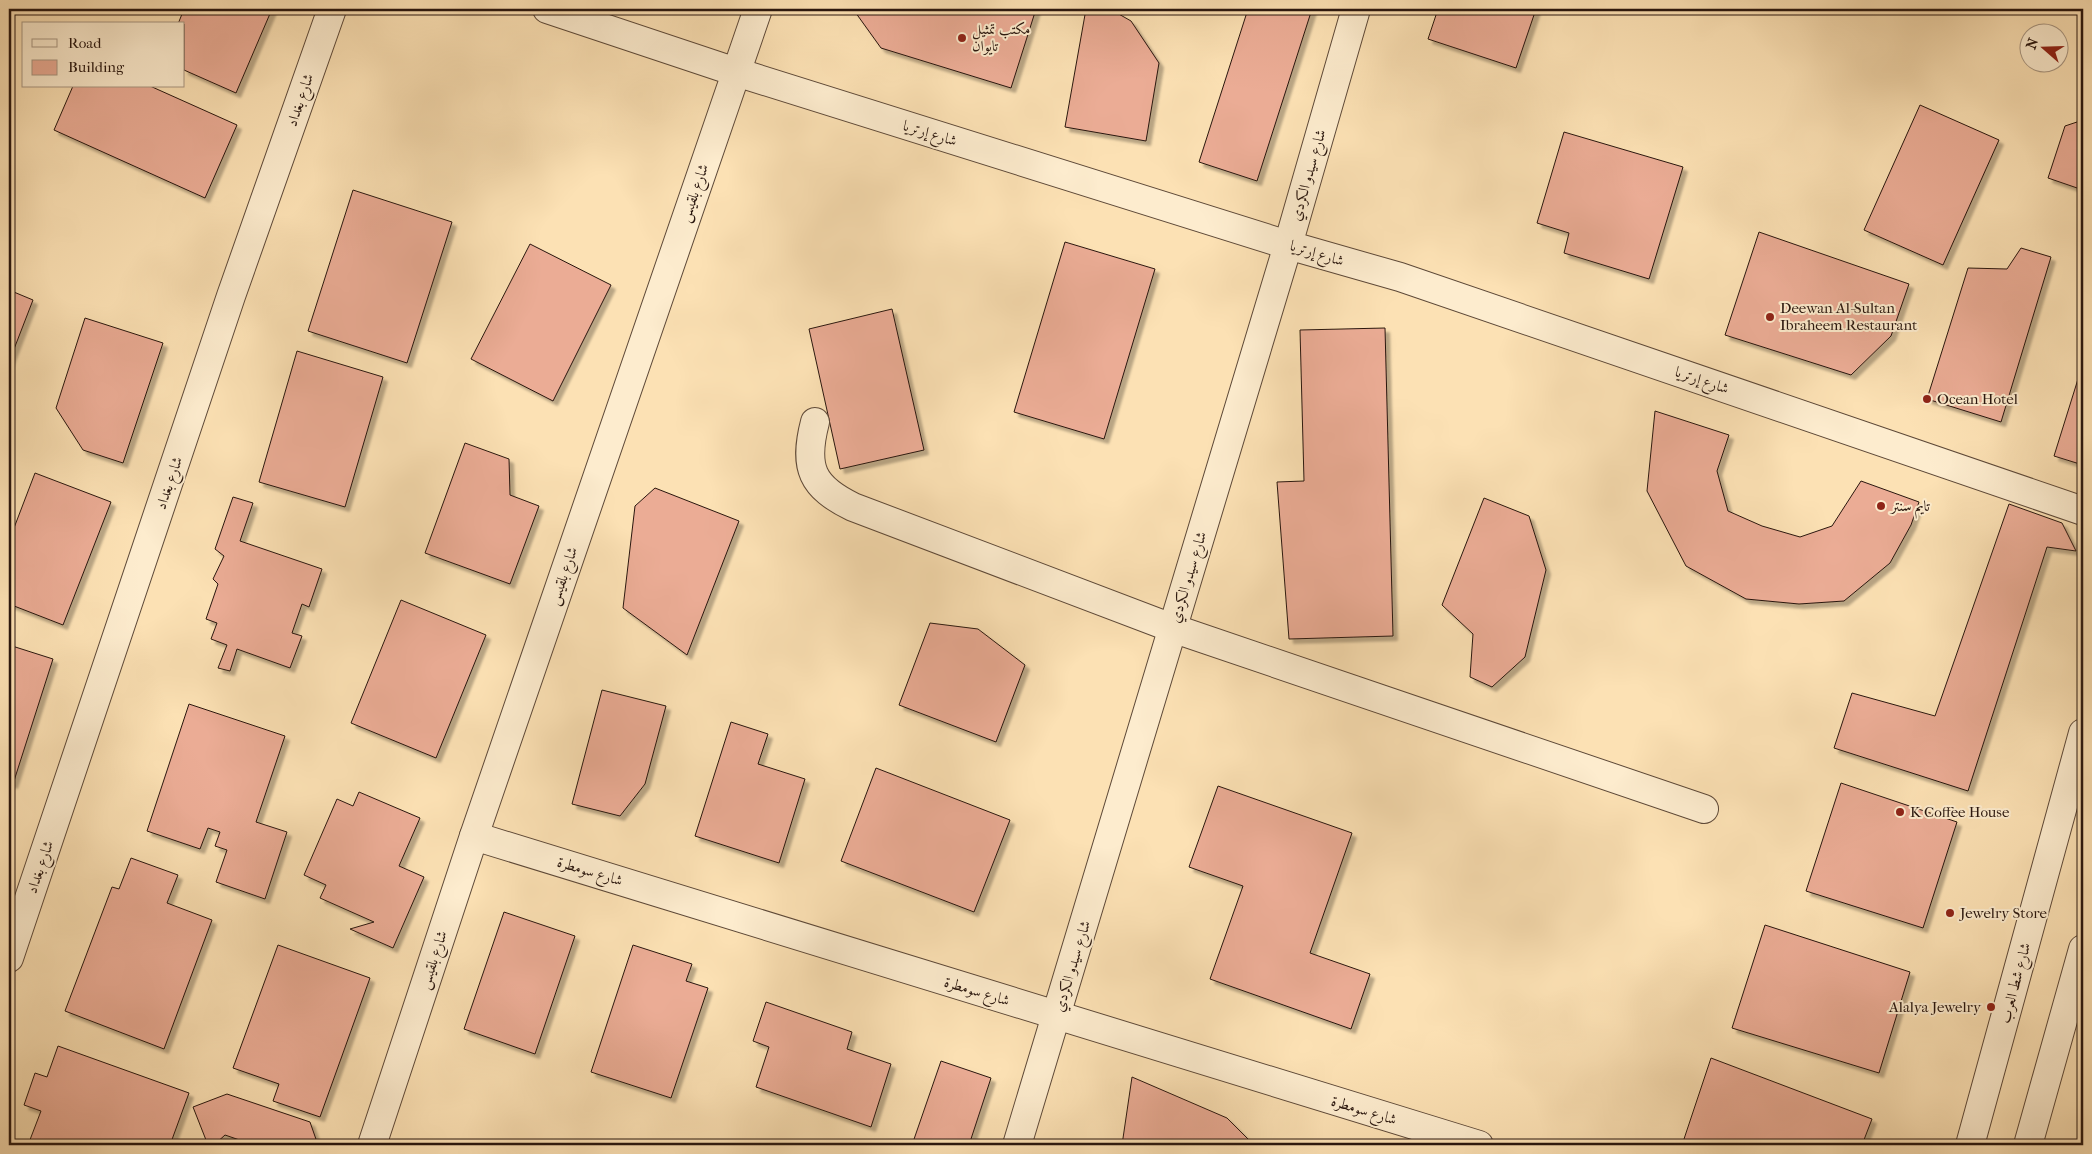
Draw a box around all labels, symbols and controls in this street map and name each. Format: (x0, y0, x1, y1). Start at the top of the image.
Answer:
place label: مكتب تمثيل تايوان (972, 20, 1030, 55)
legend (22, 22, 185, 88)
north arrow (2020, 22, 2070, 72)
marker: مكتب تمثيل تايوان (956, 32, 968, 44)
text: Road (68, 34, 102, 52)
text: N (2022, 35, 2042, 52)
text: Building (68, 58, 125, 76)
street label: شارع بغداد (283, 71, 321, 130)
street label: شارع إرتريا (900, 116, 959, 154)
street label: شارع سيدو الكردي (1286, 127, 1334, 224)
street label: شارع بلقيس (676, 161, 716, 226)
street label: شارع إرتريا (1287, 236, 1346, 274)
place label: Deewan Al-Sultan Ibraheem Restaurant (1780, 299, 1918, 334)
marker: Deewan Al-Sultan Ibraheem Restaurant (1764, 311, 1776, 323)
street label: شارع إرتريا (1671, 362, 1731, 401)
place label: Ocean Hotel (1937, 390, 2018, 408)
marker: Ocean Hotel (1921, 393, 1933, 405)
street label: شارع بغداد (152, 454, 190, 513)
place label: تايم سنتر (1889, 497, 1930, 519)
marker: تايم سنتر (1875, 500, 1887, 512)
street label: شارع سيدو الكردي (1166, 529, 1214, 626)
street label: شارع بلقيس (545, 544, 585, 609)
place label: K Coffee House (1910, 803, 2010, 821)
marker: K Coffee House (1894, 806, 1906, 818)
street label: شارع بغداد (23, 838, 61, 897)
street label: شارع سومطرة (554, 852, 625, 893)
place label: Jewelry Store (1959, 904, 2047, 922)
marker: Jewelry Store (1944, 907, 1956, 919)
street label: شارع سيدو الكردي (1050, 918, 1098, 1015)
street label: شارع بلقيس (415, 928, 455, 993)
street label: شارع شط العرب (1996, 941, 2038, 1026)
street label: شارع سومطرة (941, 972, 1012, 1013)
place label: Alalya Jewelry (1888, 998, 1982, 1016)
marker: Alalya Jewelry (1985, 1001, 1997, 1013)
street label: شارع سومطرة (1328, 1091, 1399, 1132)

